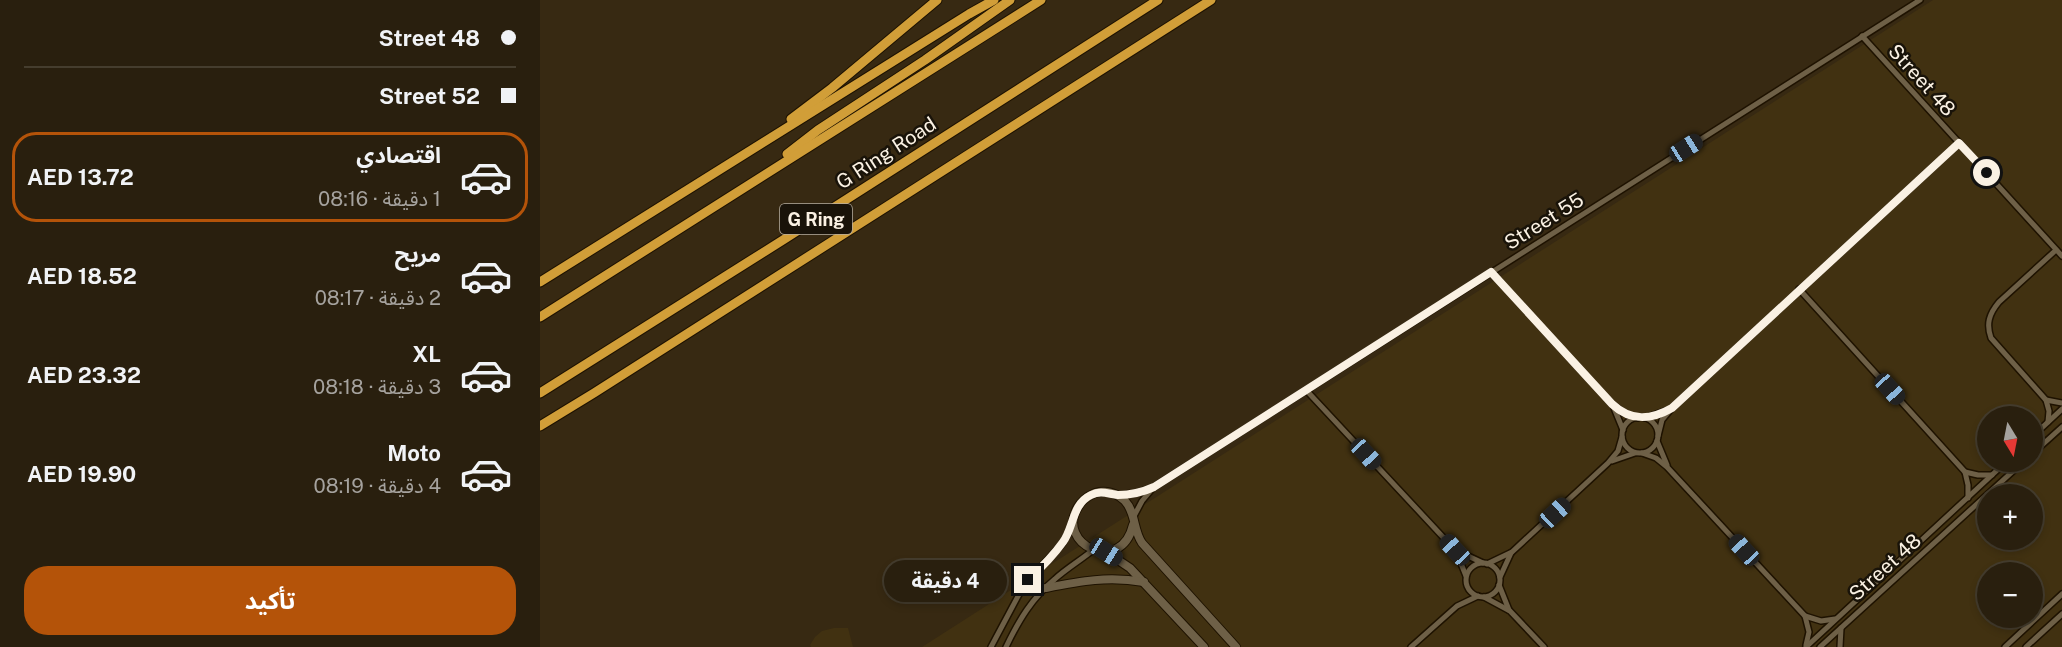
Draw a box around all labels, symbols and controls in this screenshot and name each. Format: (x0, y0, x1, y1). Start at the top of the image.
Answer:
text: Street 48 (379, 25, 480, 51)
street label: Street 48 (1883, 39, 1961, 121)
text: Street 52 (379, 83, 480, 109)
street label: G Ring Road (832, 112, 940, 194)
car (1666, 131, 1706, 165)
text: اقتصادي (356, 142, 441, 168)
icon: car (459, 150, 513, 204)
route start (1973, 159, 2000, 186)
text: AED 13.72 (27, 164, 134, 190)
text: 1 دقيقة · 08:16 (318, 187, 441, 211)
street label: Street 55 (1500, 187, 1588, 255)
road number: G Ring (780, 204, 852, 234)
text: مريح (395, 241, 441, 267)
icon: car (459, 249, 513, 303)
text: AED 18.52 (27, 263, 137, 289)
text: 2 دقيقة · 08:17 (315, 286, 441, 310)
text: XL (413, 341, 441, 367)
icon: car (459, 348, 513, 402)
text: AED 23.32 (27, 362, 141, 388)
car (1871, 370, 1909, 408)
text: 3 دقيقة · 08:18 (313, 375, 441, 399)
north arrow (1977, 406, 2043, 472)
map controls (1977, 406, 2043, 628)
car (1347, 435, 1385, 473)
text: Moto (387, 440, 441, 466)
icon: car (459, 447, 513, 501)
text: AED 19.90 (27, 461, 136, 487)
text: 4 دقيقة · 08:19 (314, 474, 441, 498)
button: + (1977, 484, 2043, 550)
car (1536, 494, 1574, 532)
street label: Street 48 (1844, 528, 1926, 606)
car (1436, 531, 1474, 569)
car (1725, 531, 1763, 569)
car (1086, 535, 1126, 569)
callout: 4 دقيقة (884, 559, 1007, 601)
button: − (1977, 562, 2043, 628)
button: تأكيد (24, 566, 516, 635)
route end (1014, 566, 1041, 593)
text: 4 دقيقة (912, 569, 979, 593)

